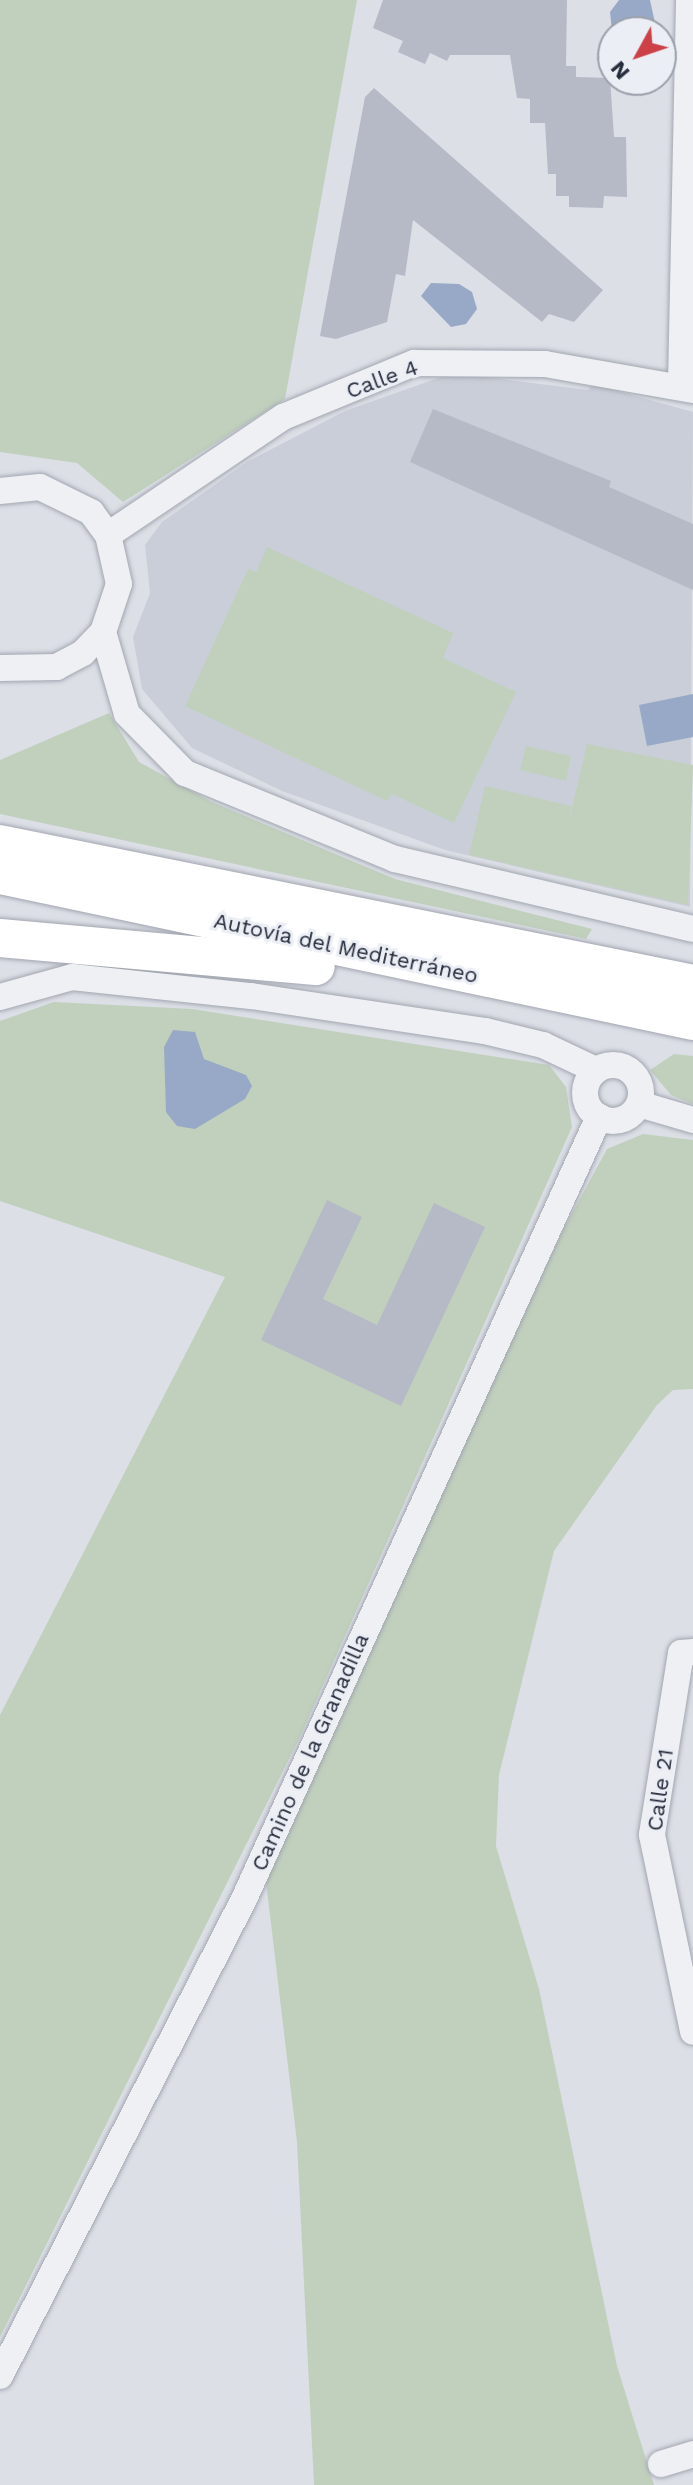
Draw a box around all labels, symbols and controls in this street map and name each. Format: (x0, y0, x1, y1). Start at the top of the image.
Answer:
north arrow (597, 16, 677, 96)
text: N (605, 56, 635, 85)
street label: Calle 4 (342, 354, 422, 404)
street label: Autovía del Mediterráneo (211, 907, 481, 989)
street label: Camino de la Granadilla (245, 1629, 375, 1875)
street label: Calle 21 (641, 1747, 679, 1833)

